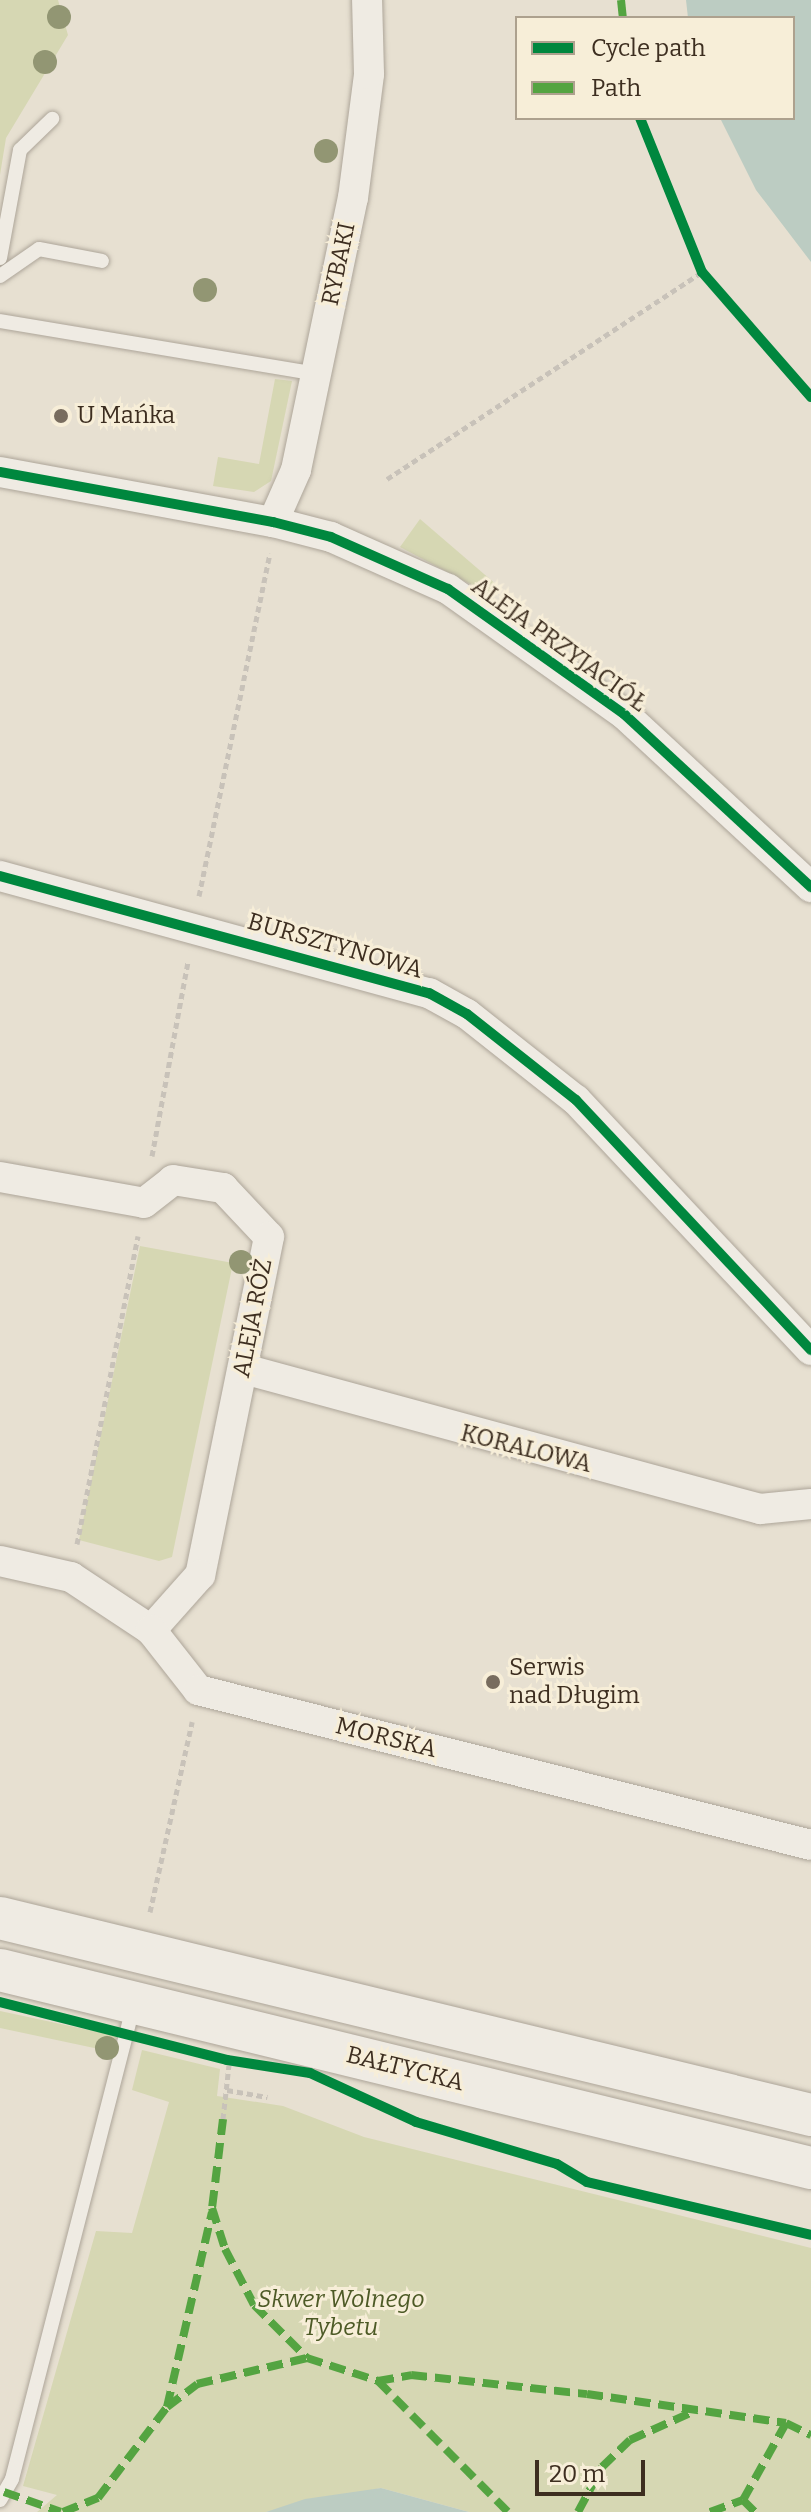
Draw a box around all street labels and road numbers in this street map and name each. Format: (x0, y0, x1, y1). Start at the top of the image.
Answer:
street label: RYBAKI (316, 220, 362, 308)
street label: ALEJA PRZYJACIÓŁ (466, 572, 652, 718)
street label: BURSZTYNOWA (244, 907, 426, 985)
street label: ALEJA RÓŻ (227, 1256, 279, 1380)
street label: KORALOWA (458, 1419, 594, 1479)
street label: MORSKA (333, 1712, 439, 1764)
street label: BAŁTYCKA (343, 2040, 467, 2098)

